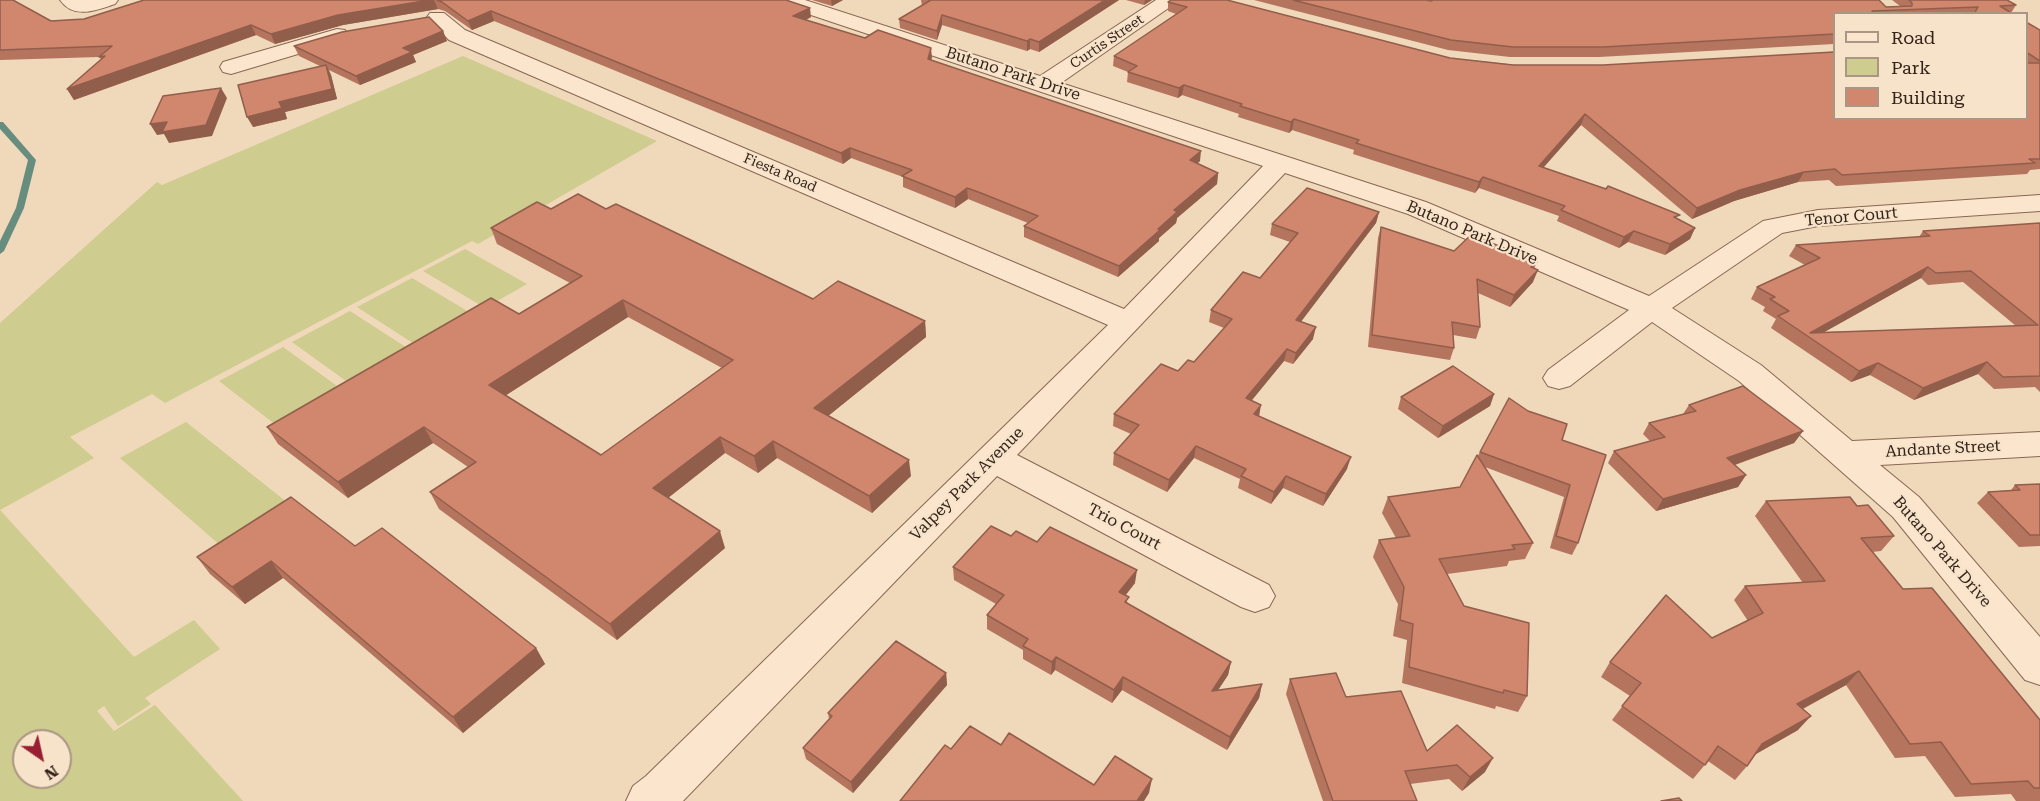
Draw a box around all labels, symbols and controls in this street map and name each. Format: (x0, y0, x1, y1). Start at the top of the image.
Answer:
street label: Curtis Street (1067, 11, 1147, 73)
legend (1833, 12, 2028, 120)
text: Road (1891, 27, 1935, 48)
street label: Butano Park Drive (943, 43, 1083, 105)
text: Park (1891, 57, 1931, 78)
text: Building (1891, 87, 1965, 108)
street label: Fiesta Road (741, 150, 819, 196)
street label: Butano Park Drive (1404, 197, 1540, 269)
street label: Tenor Court (1804, 203, 1898, 231)
street label: Valpey Park Avenue (906, 423, 1028, 545)
street label: Andante Street (1885, 436, 2001, 462)
street label: Butano Park Drive (1889, 493, 1995, 611)
street label: Trio Court (1084, 500, 1164, 554)
north arrow (12, 729, 72, 789)
text: N (41, 761, 62, 784)

